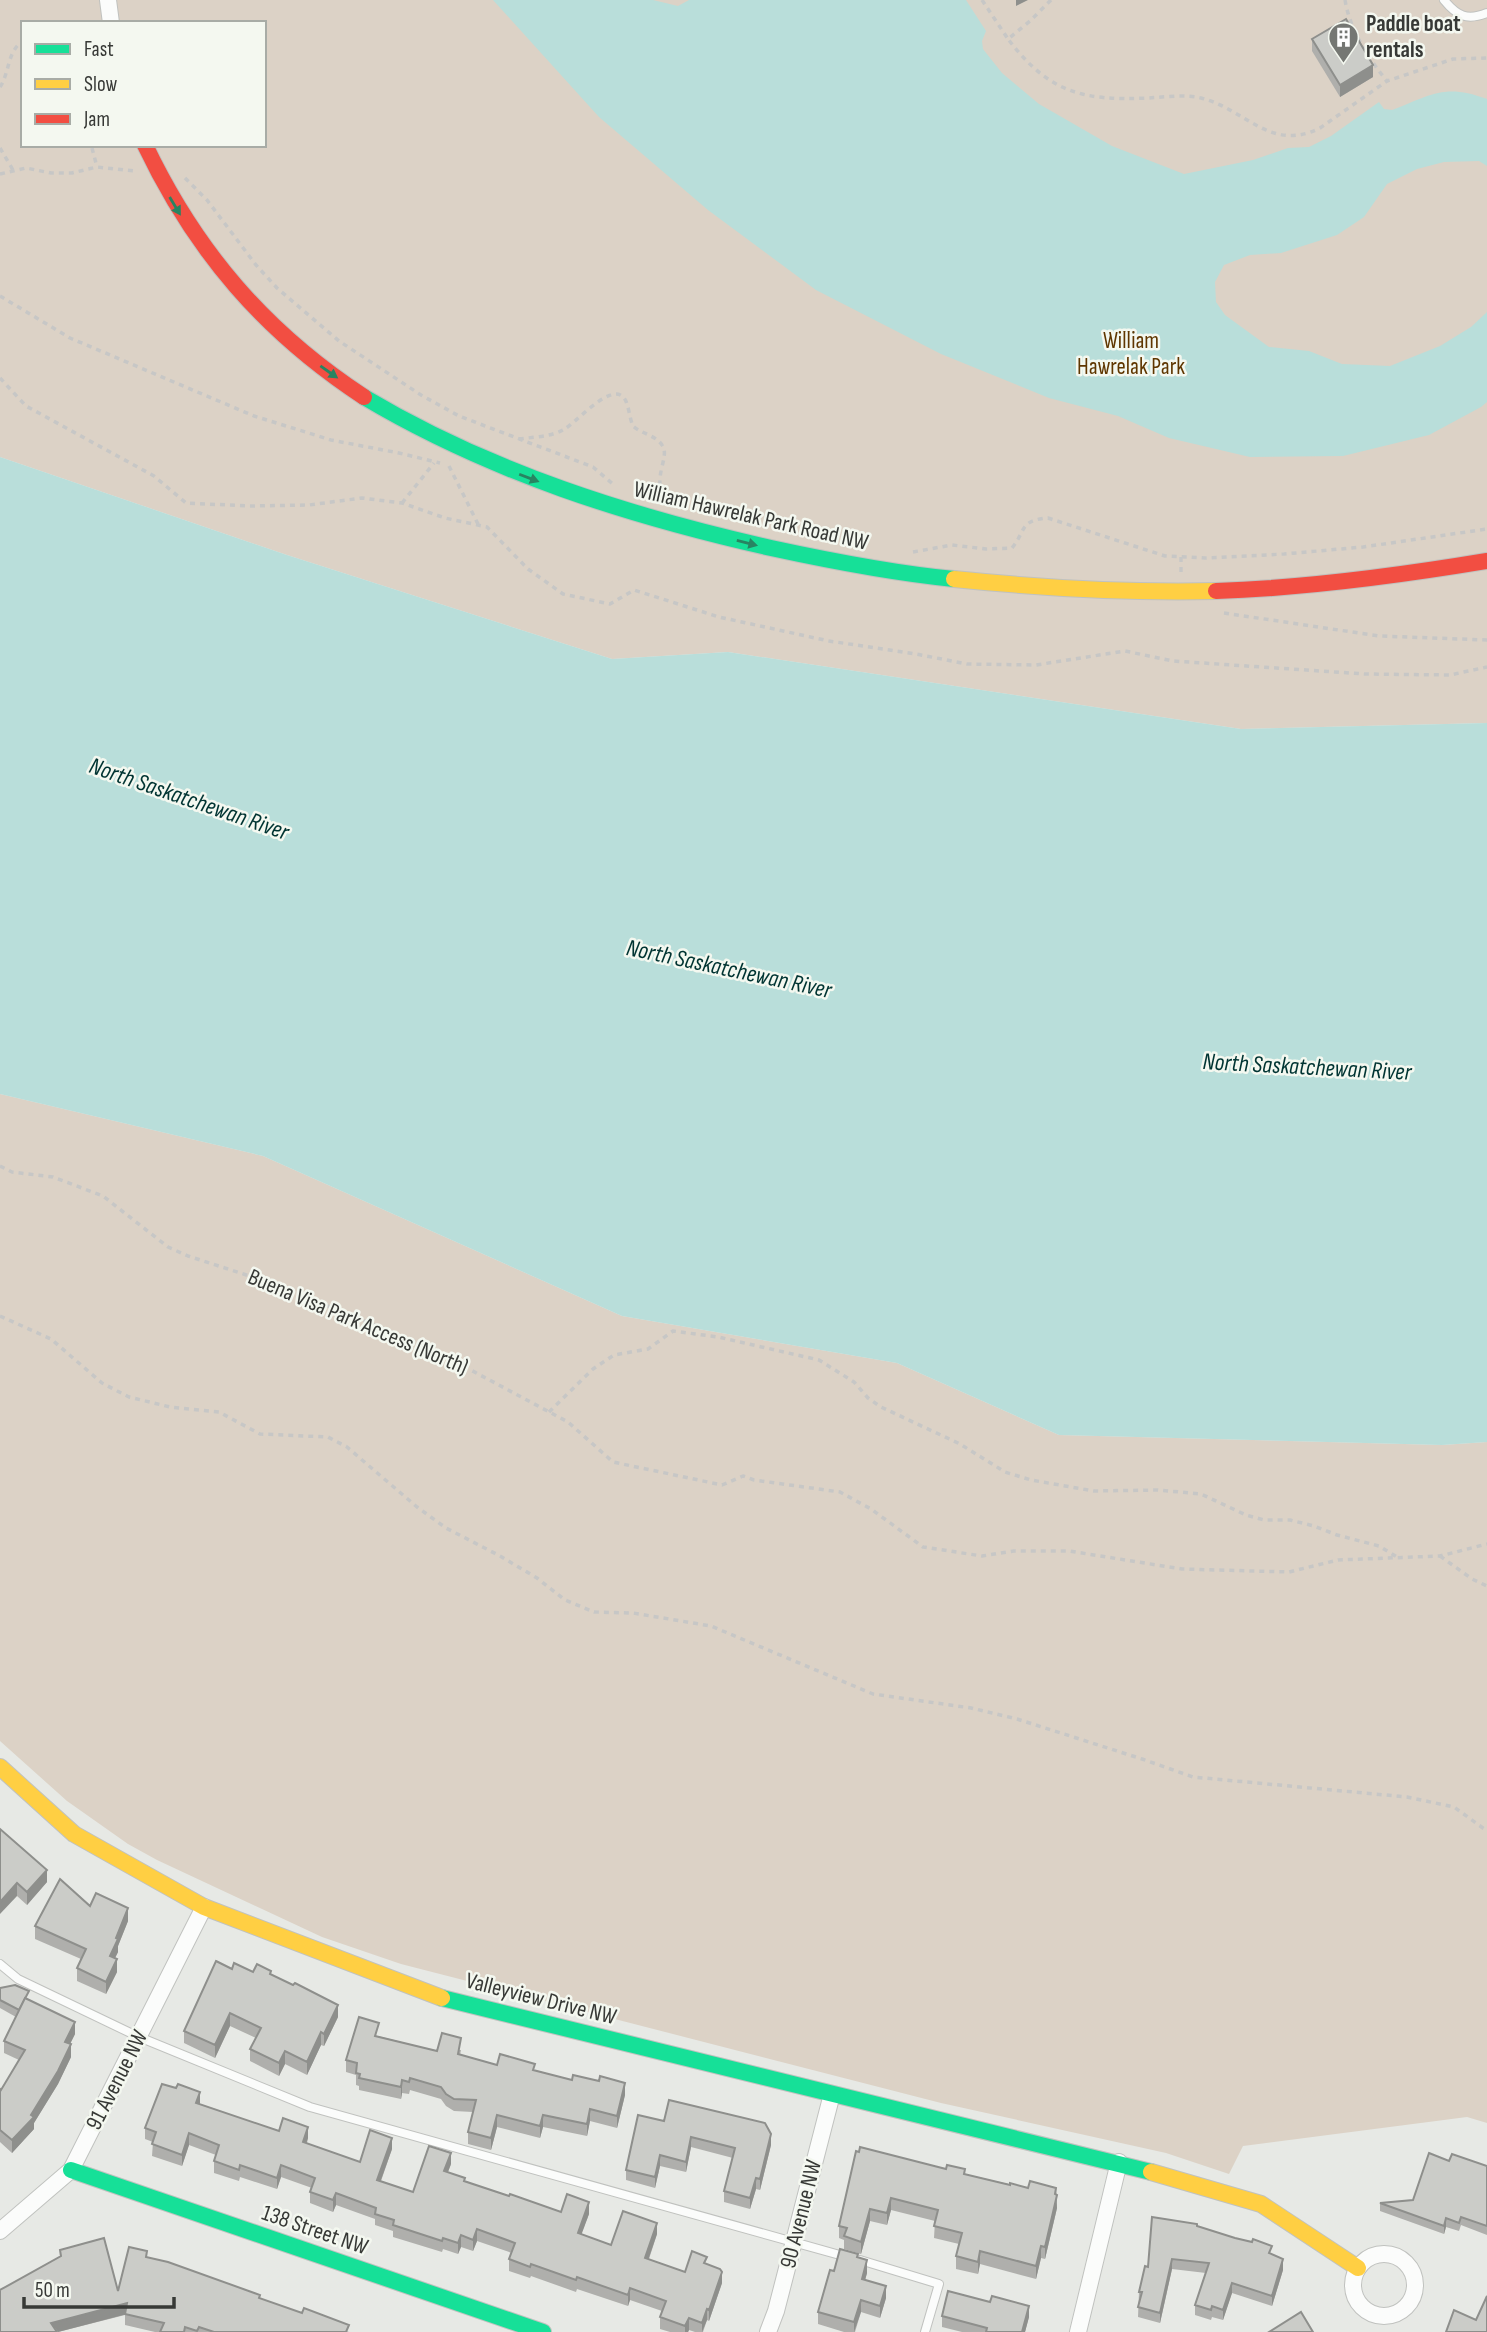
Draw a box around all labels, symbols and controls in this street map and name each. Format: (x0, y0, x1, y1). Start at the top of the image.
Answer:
place label: Paddle boat rentals (1366, 10, 1461, 64)
building icon: Paddle boat rentals (1326, 20, 1360, 64)
legend (21, 21, 266, 147)
text: Fast (84, 37, 114, 62)
text: Slow (84, 72, 118, 97)
text: Jam (83, 107, 110, 132)
one-way arrow (169, 197, 182, 216)
park label: William Hawrelak Park (1077, 327, 1185, 381)
one-way arrow (320, 364, 338, 378)
one-way arrow (519, 472, 540, 483)
street label: William Hawrelak Park Road NW (631, 475, 871, 557)
one-way arrow (736, 538, 758, 549)
water label: North Saskatchewan River (86, 751, 294, 847)
water label: North Saskatchewan River (624, 933, 835, 1005)
water label: North Saskatchewan River (1202, 1047, 1413, 1087)
street label: Buena Visa Park Access (North) (244, 1263, 472, 1381)
street label: Valleyview Drive NW (463, 1967, 619, 2031)
street label: 91 Avenue NW (80, 2025, 154, 2135)
street label: 90 Avenue NW (774, 2157, 828, 2271)
street label: 138 Street NW (258, 2199, 372, 2261)
scale bar (24, 2266, 175, 2310)
text: 50 m (35, 2278, 70, 2303)

